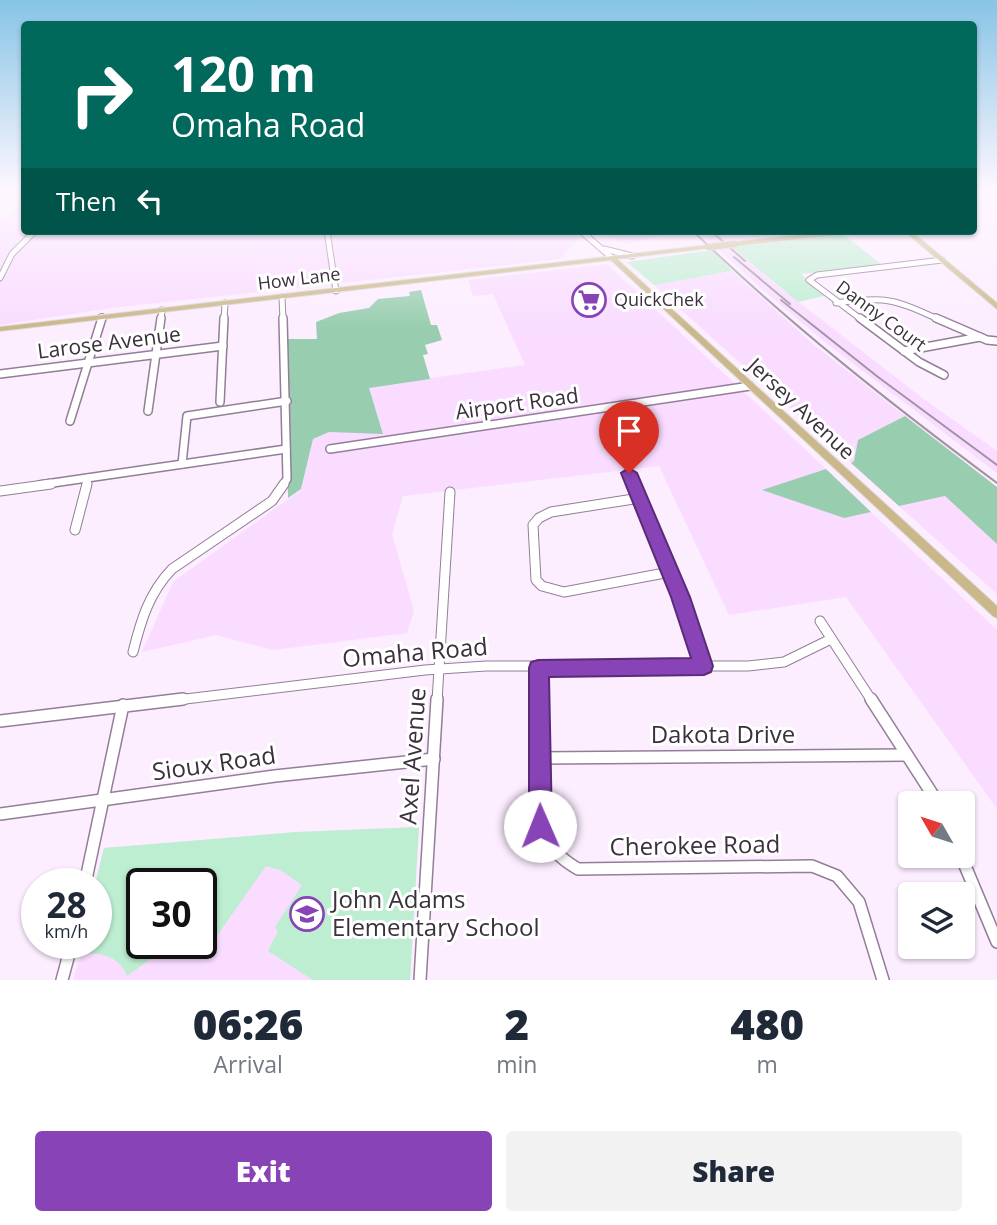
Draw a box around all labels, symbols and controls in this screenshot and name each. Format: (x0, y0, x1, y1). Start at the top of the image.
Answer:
text: 120 m (171, 40, 316, 106)
icon: right (56, 49, 147, 140)
text: Omaha Road (171, 103, 365, 146)
icon: left (131, 182, 169, 220)
text: Then (56, 183, 117, 219)
street label: How Lane (256, 261, 342, 295)
street label: Danny Court (832, 274, 931, 356)
supermarket icon: QuickChek (570, 281, 608, 319)
place label: QuickChek (614, 287, 704, 311)
street label: Larose Avenue (36, 319, 182, 365)
street label: Jersey Avenue (741, 350, 861, 465)
street label: Airport Road (453, 380, 580, 426)
pin (599, 401, 659, 473)
icon: arrive (610, 412, 648, 450)
street label: Omaha Road (341, 629, 489, 674)
street label: Axel Avenue (390, 686, 433, 825)
street label: Dakota Drive (651, 717, 795, 750)
street label: Sioux Road (150, 738, 278, 788)
position arrow (503, 789, 577, 863)
north arrow (898, 791, 975, 868)
map controls (898, 791, 975, 959)
street label: Cherokee Road (609, 827, 781, 862)
speed limit sign: 30 (126, 868, 217, 959)
text: 28 (46, 881, 87, 928)
place label: John Adams Elementary School (330, 882, 540, 943)
button: layers (898, 882, 975, 959)
school or university icon: John Adams Elementary School (288, 895, 326, 933)
text: km/h (45, 919, 88, 943)
text: 06:26 (193, 995, 303, 1052)
text: 2 (505, 995, 529, 1052)
text: 480 (730, 995, 804, 1052)
text: Arrival (214, 1048, 283, 1080)
text: min (496, 1048, 537, 1080)
text: m (757, 1048, 778, 1080)
button: Exit (35, 1131, 492, 1211)
button: Share (506, 1131, 962, 1211)

